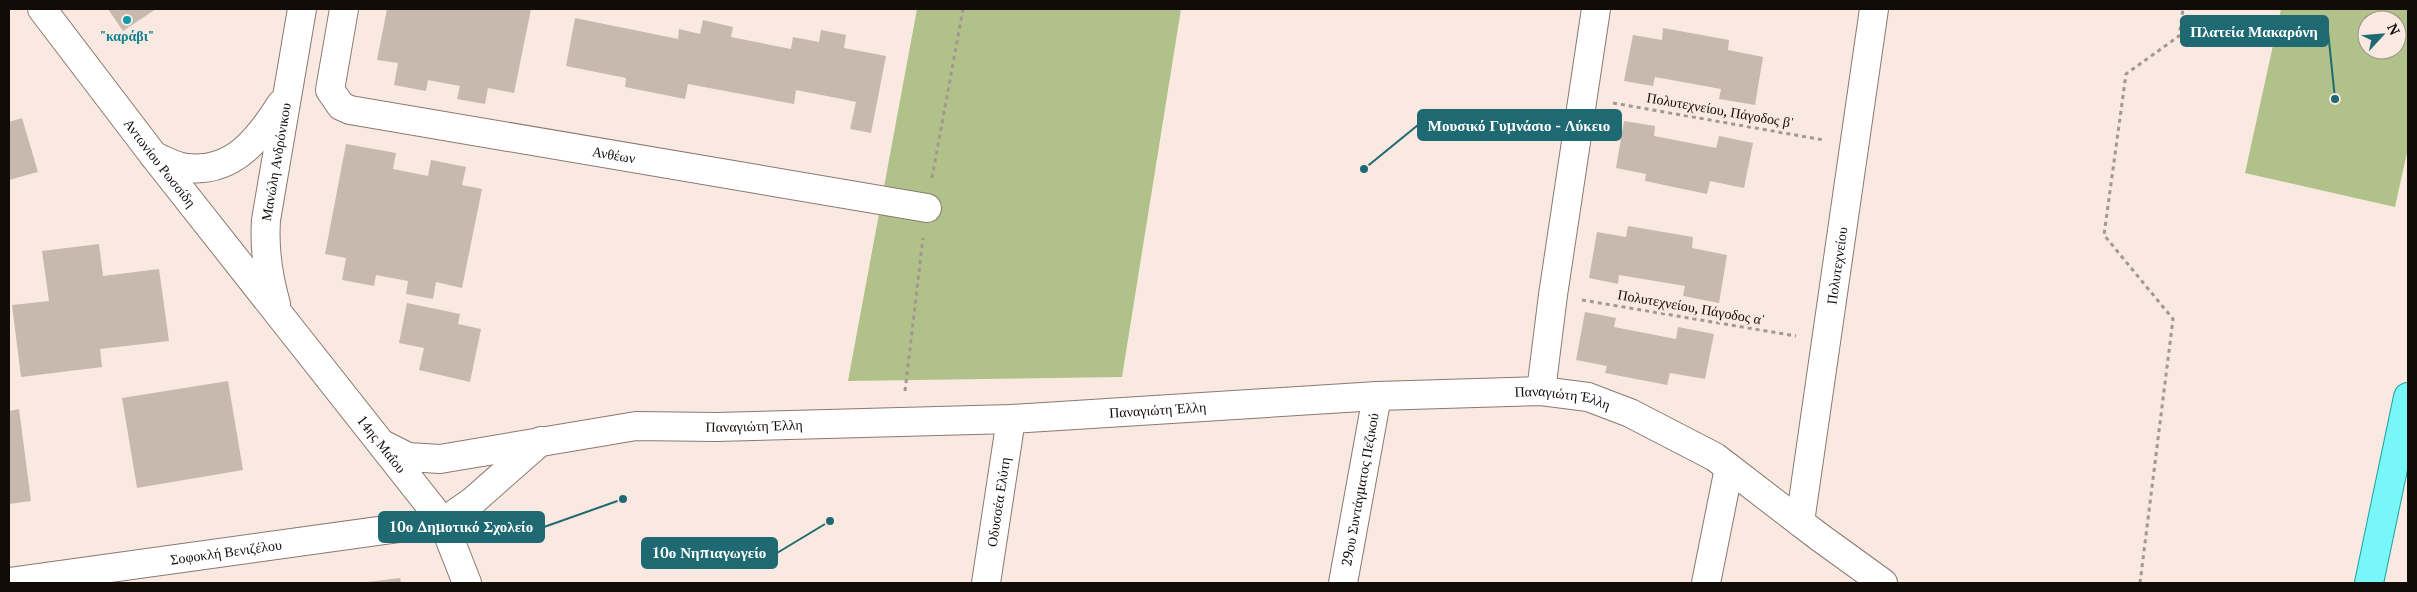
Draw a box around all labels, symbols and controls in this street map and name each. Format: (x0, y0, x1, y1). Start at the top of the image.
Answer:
north arrow (2357, 10, 2407, 60)
marker: "καράβι" (121, 14, 133, 26)
callout: Πλατεία Μακαρόνη (2181, 16, 2328, 46)
text: N (2383, 20, 2405, 38)
text: Πλατεία Μακαρόνη (2190, 21, 2318, 41)
place label: "καράβι" (100, 26, 154, 45)
street label: Πολυτεχνείου, Πάγοδος β' (1645, 87, 1795, 132)
street label: Μανώλη Ανδρόνικου (256, 101, 295, 222)
callout: Μουσικό Γυμνάσιο - Λύκειο (1418, 110, 1621, 140)
street label: Αντωνίου Ρωσσίδη (120, 114, 201, 211)
text: Μουσικό Γυμνάσιο - Λύκειο (1428, 115, 1610, 135)
street label: Ανθέων (591, 141, 637, 167)
street label: Πολυτεχνείου (1821, 225, 1851, 306)
street label: Πολυτεχνείου, Πάγοδος α' (1616, 284, 1766, 329)
street label: Παναγιώτη Έλλη (1514, 381, 1613, 414)
street label: Παναγιώτη Έλλη (1109, 397, 1207, 422)
street label: 14ης Μαΐου (353, 411, 411, 477)
street label: 29ου Συντάγματος Πεζικού (1336, 411, 1383, 568)
street label: Παναγιώτη Έλλη (705, 415, 803, 436)
street label: Οδυσσέα Ελύτη (982, 456, 1014, 548)
callout: 10ο Δημοτικό Σχολείο (379, 512, 544, 542)
text: 10ο Δημοτικό Σχολείο (389, 516, 533, 536)
street label: Σοφοκλή Βενιζέλου (169, 534, 283, 569)
callout: 10ο Νηπιαγωγείο (642, 538, 777, 568)
text: 10ο Νηπιαγωγείο (652, 542, 766, 562)

